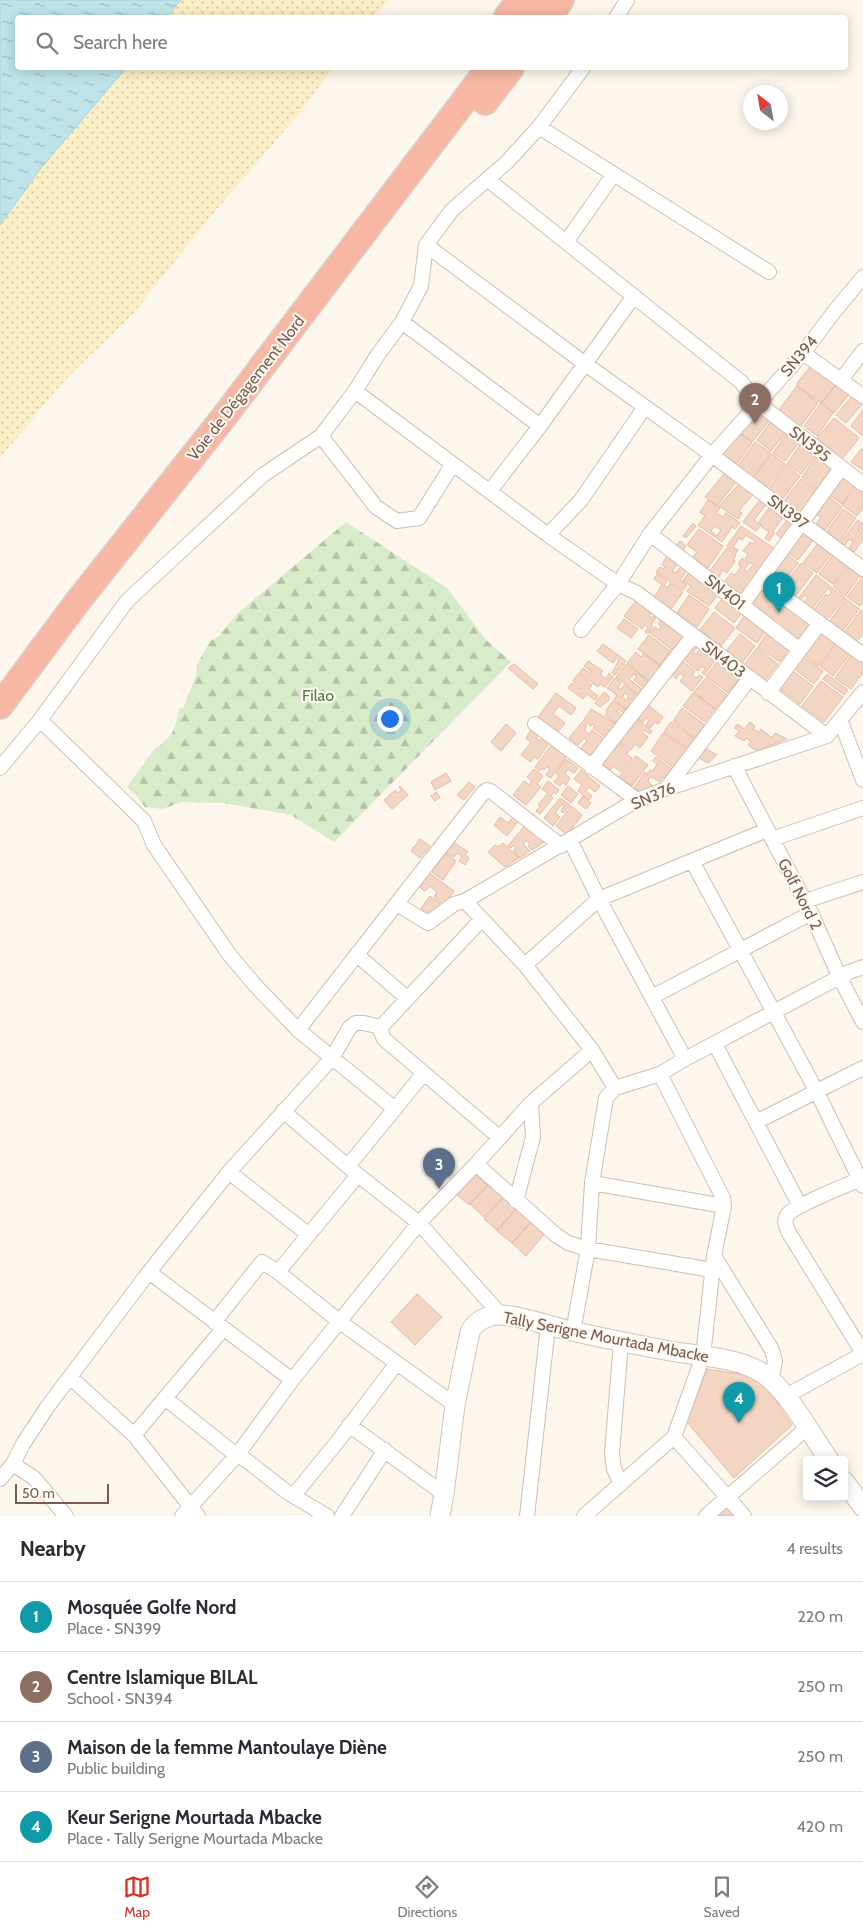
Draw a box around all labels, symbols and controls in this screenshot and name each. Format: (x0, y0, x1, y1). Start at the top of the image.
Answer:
search box (15, 15, 848, 70)
icon: search (33, 29, 61, 57)
text: Search here (73, 31, 167, 54)
north arrow (743, 85, 788, 130)
street label: Voie de Dégagement Nord (184, 312, 308, 464)
street label: SN394 (776, 332, 822, 380)
pin: 2 (739, 383, 771, 424)
street label: SN395 (786, 422, 834, 466)
street label: SN397 (764, 490, 812, 534)
street label: SN401 (701, 570, 749, 614)
pin: 1 (763, 572, 795, 613)
street label: SN403 (698, 636, 750, 682)
park label: Filao (302, 686, 334, 705)
your location (377, 706, 403, 732)
street label: SN376 (628, 778, 678, 814)
street label: Golf Nord 2 (774, 855, 826, 933)
pin: 3 (423, 1148, 455, 1189)
street label: Tally Serigne Mourtada Mbacke (502, 1308, 710, 1366)
pin: 4 (723, 1382, 755, 1423)
map controls (803, 1456, 848, 1501)
button: layers (803, 1456, 848, 1501)
scale bar (15, 1481, 109, 1504)
text: 50 m (22, 1484, 55, 1502)
text: Nearby (20, 1536, 86, 1561)
text: 4 results (786, 1539, 843, 1558)
text: Mosquée Golfe Nord (67, 1596, 236, 1619)
text: 1 (33, 1607, 39, 1626)
text: 220 m (797, 1607, 843, 1626)
text: Place · SN399 (67, 1619, 161, 1638)
text: Centre Islamique BILAL (67, 1666, 258, 1689)
text: 2 (32, 1677, 40, 1696)
text: 250 m (797, 1677, 843, 1696)
text: School · SN394 (67, 1689, 172, 1708)
text: Maison de la femme Mantoulaye Diène (67, 1736, 387, 1759)
text: 3 (32, 1747, 40, 1766)
text: 250 m (797, 1747, 843, 1766)
text: Public building (67, 1759, 165, 1778)
text: Keur Serigne Mourtada Mbacke (67, 1806, 322, 1829)
text: 4 (31, 1817, 41, 1836)
text: 420 m (797, 1817, 843, 1836)
text: Place · Tally Serigne Mourtada Mbacke (67, 1829, 323, 1848)
tab: Map (123, 1873, 151, 1921)
tab: Directions (397, 1873, 457, 1921)
tab: Saved (703, 1873, 740, 1921)

